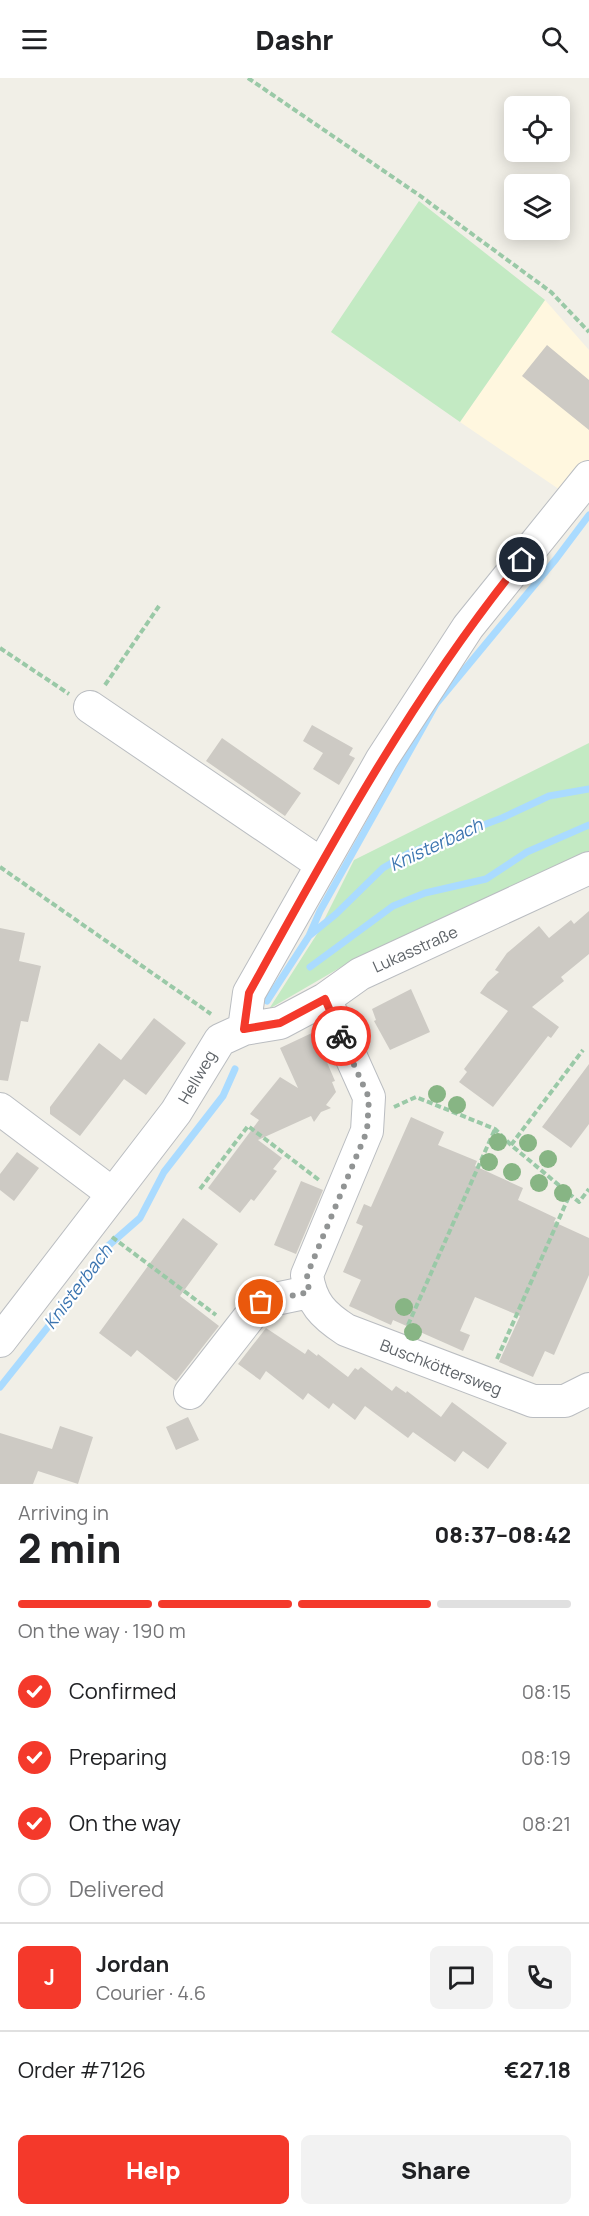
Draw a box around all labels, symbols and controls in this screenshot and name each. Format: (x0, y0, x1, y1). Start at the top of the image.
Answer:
text: Dashr (256, 21, 333, 58)
icon: menu (18, 23, 51, 56)
icon: search (538, 23, 571, 56)
map controls (504, 96, 570, 240)
button: locate (504, 96, 570, 162)
button: layers (504, 174, 570, 240)
pin (496, 534, 547, 585)
icon: home (505, 543, 538, 576)
water label: Knisterbach (385, 811, 487, 876)
street label: Lukasstraße (369, 920, 461, 978)
courier (311, 1006, 371, 1066)
icon: bike (325, 1020, 358, 1053)
street label: Hellweg (173, 1046, 221, 1108)
water label: Knisterbach (37, 1238, 118, 1334)
pin (235, 1276, 286, 1327)
icon: bag (244, 1285, 277, 1318)
street label: Buschköttersweg (377, 1334, 505, 1400)
text: Arriving in (18, 1499, 109, 1526)
text: 08:37–08:42 (435, 1520, 571, 1550)
text: 2 min (18, 1521, 121, 1575)
text: On the way · 190 m (18, 1617, 186, 1644)
icon: check (18, 1675, 51, 1708)
text: Confirmed (69, 1676, 177, 1706)
text: 08:15 (522, 1678, 571, 1705)
icon: check (18, 1741, 51, 1774)
text: Preparing (69, 1742, 167, 1772)
text: 08:19 (521, 1744, 571, 1771)
icon: check (18, 1807, 51, 1840)
text: On the way (69, 1808, 181, 1838)
text: 08:21 (522, 1810, 571, 1837)
text: Delivered (69, 1874, 164, 1904)
button: chat (430, 1946, 493, 2009)
button: phone (508, 1946, 571, 2009)
text: Jordan (96, 1949, 169, 1979)
text: J (44, 1962, 55, 1992)
text: Courier · 4.6 (96, 1979, 206, 2006)
text: Order #7126 (18, 2055, 146, 2085)
text: €27.18 (504, 2055, 571, 2085)
button: Help (18, 2135, 289, 2204)
button: Share (301, 2135, 571, 2204)

